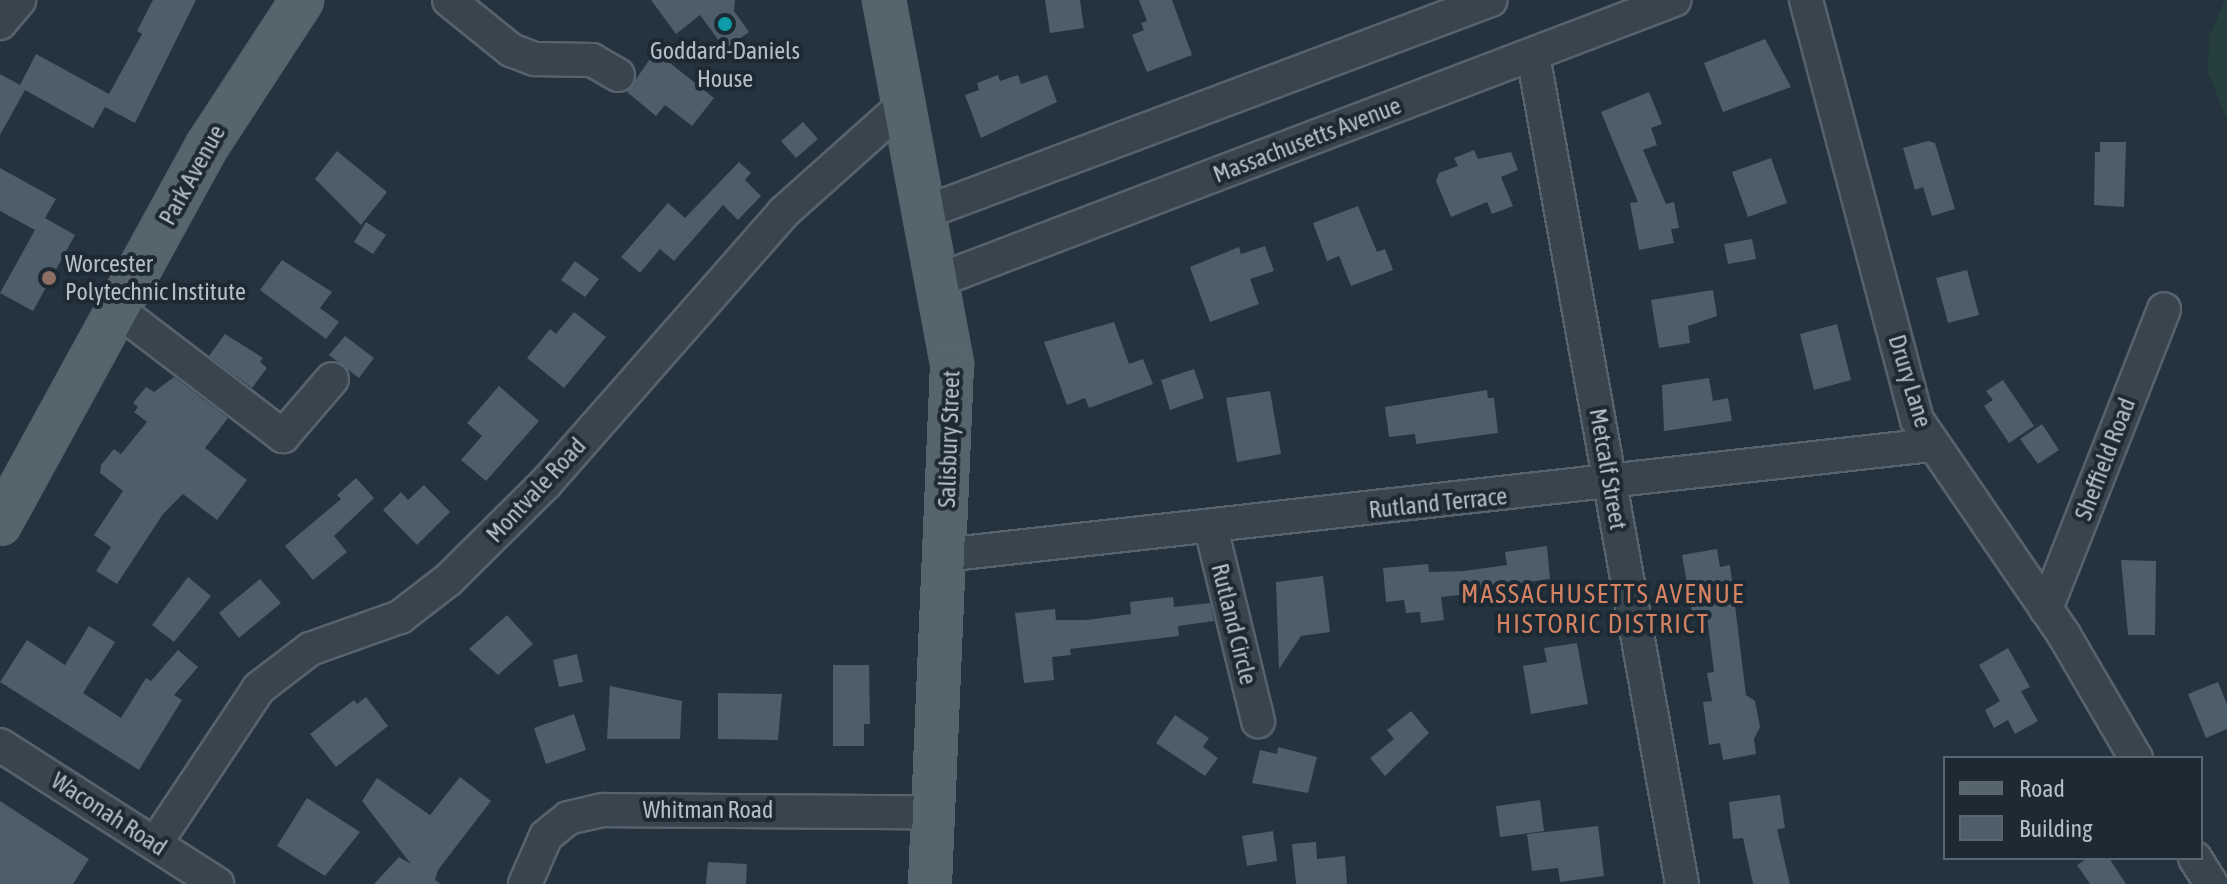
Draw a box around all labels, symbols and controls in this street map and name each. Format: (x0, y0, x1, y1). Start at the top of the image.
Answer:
marker: Goddard-Daniels House (716, 15, 734, 33)
place label: Goddard-Daniels House (650, 37, 800, 93)
street label: Massachusetts Avenue (1209, 91, 1405, 189)
street label: Park Avenue (153, 120, 231, 230)
place label: Worcester Polytechnic Institute (65, 250, 246, 306)
marker: Worcester Polytechnic Institute (40, 269, 58, 287)
street label: Drury Lane (1882, 331, 1938, 431)
street label: Salisbury Street (932, 370, 966, 508)
street label: Sheffield Road (2069, 394, 2141, 524)
street label: Metcalf Street (1583, 406, 1633, 532)
street label: Montvale Road (480, 432, 592, 548)
street label: Rutland Terrace (1367, 481, 1509, 525)
street label: Rutland Circle (1205, 561, 1263, 687)
district label: MASSACHUSETTS AVENUE HISTORIC DISTRICT (1461, 579, 1745, 640)
legend (1943, 756, 2203, 860)
street label: Waconah Road (46, 766, 172, 862)
text: Road (2019, 775, 2065, 802)
street label: Whitman Road (643, 796, 773, 824)
text: Building (2019, 815, 2092, 842)

